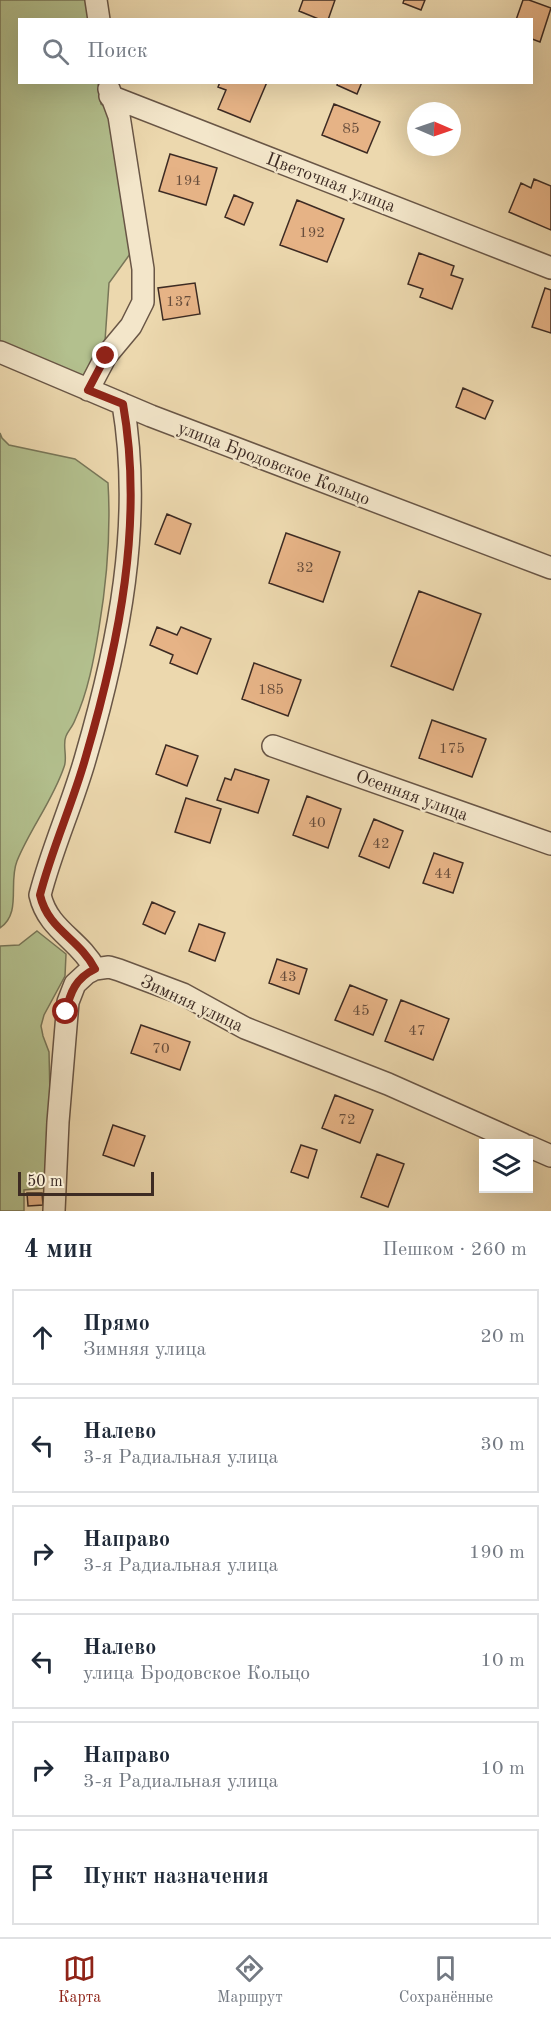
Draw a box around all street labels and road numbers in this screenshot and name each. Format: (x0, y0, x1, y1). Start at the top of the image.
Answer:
street label: Цветочная улица (263, 150, 398, 216)
street label: улица Бродовское Кольцо (175, 419, 372, 509)
street label: Осенняя улица (353, 767, 470, 825)
street label: Зимняя улица (137, 972, 246, 1036)

